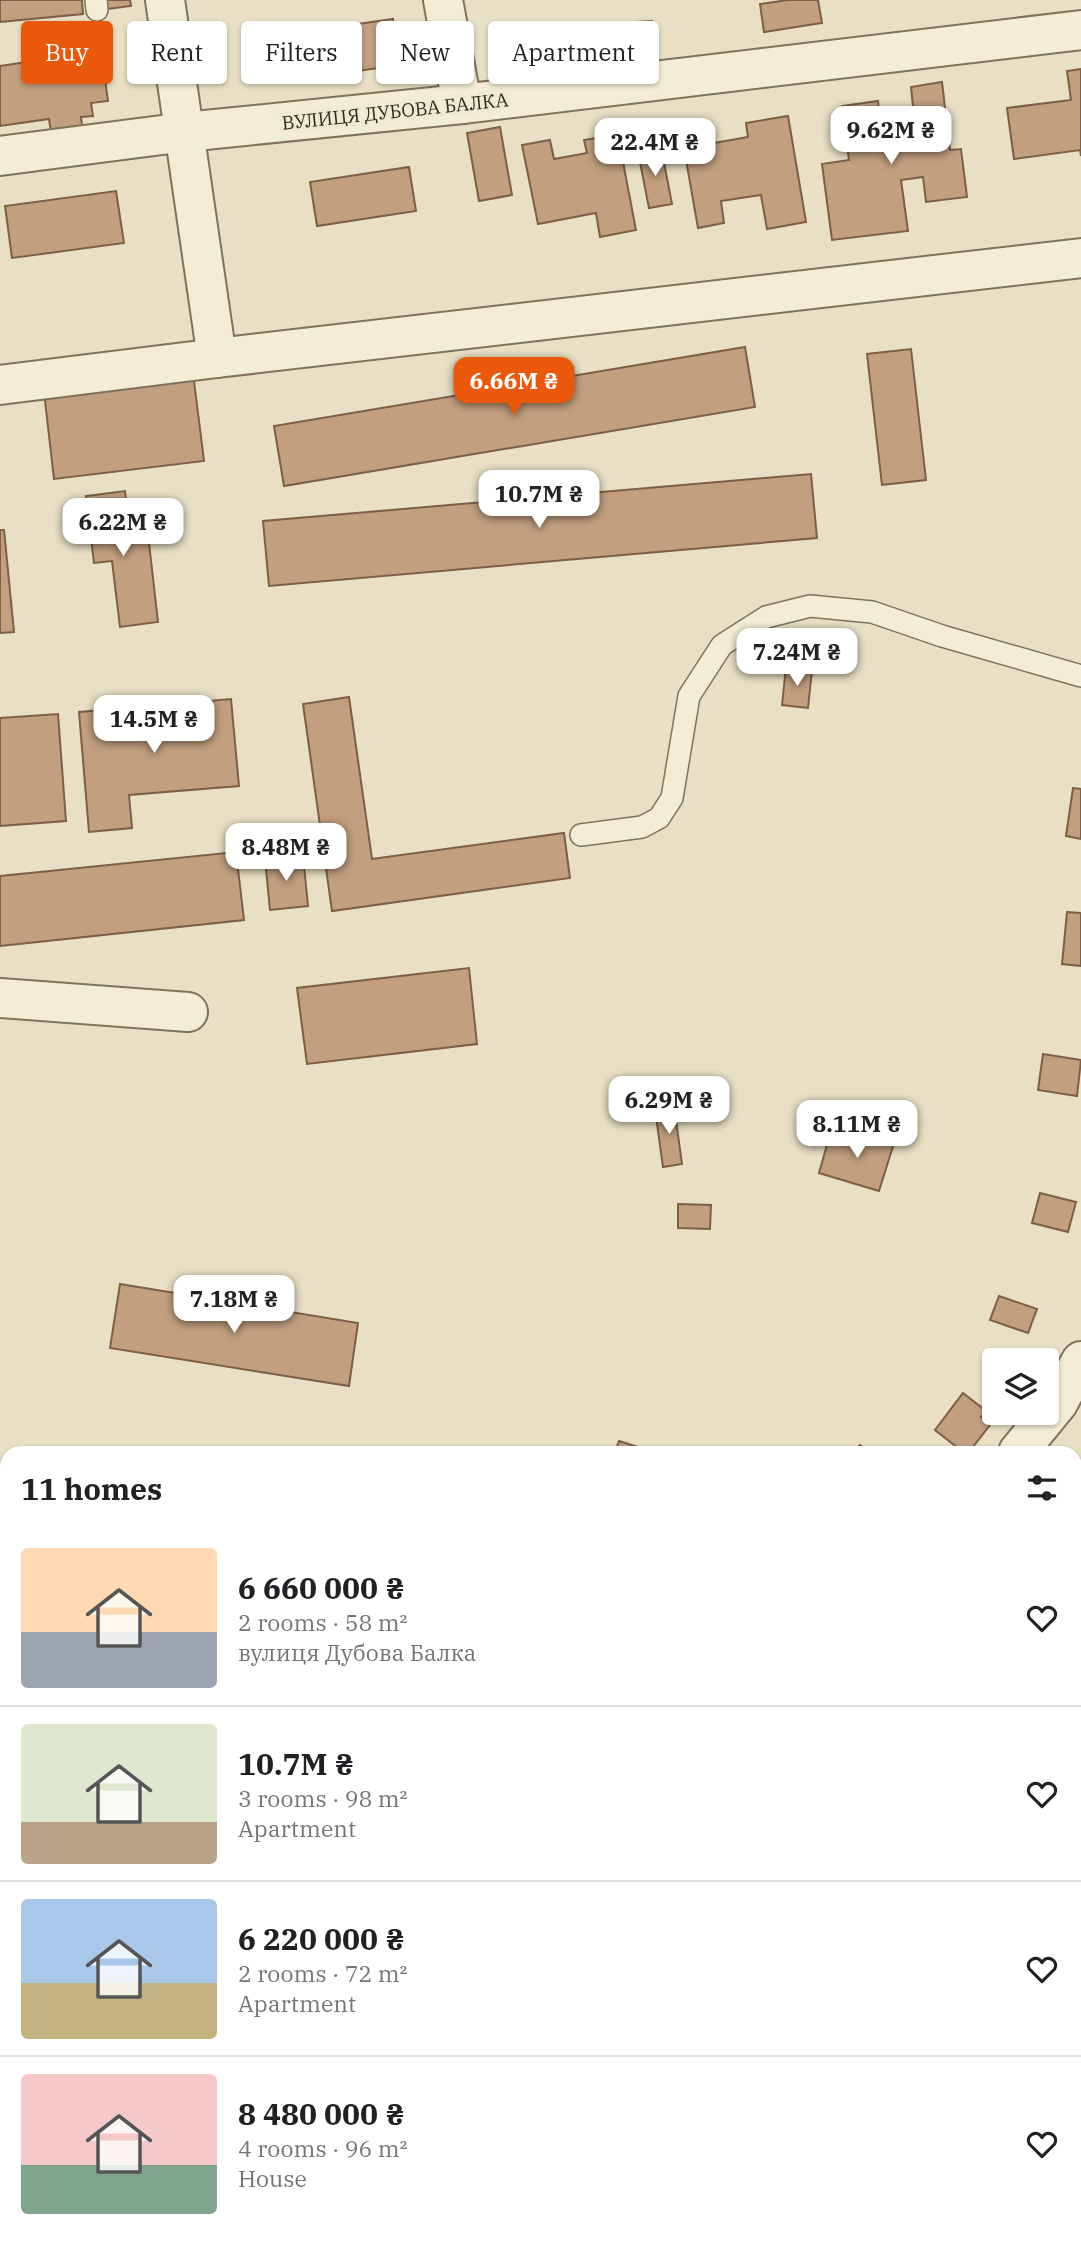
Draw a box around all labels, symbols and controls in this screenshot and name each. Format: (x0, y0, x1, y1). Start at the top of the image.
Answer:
chip: Buy (21, 21, 113, 84)
chip: Rent (127, 21, 227, 84)
chip: Filters (241, 21, 362, 84)
chip: New (376, 21, 474, 84)
chip: Apartment (488, 21, 659, 84)
street label: ВУЛИЦЯ ДУБОВА БАЛКА (281, 87, 509, 135)
pin: 9.62M ₴ (826, 106, 956, 166)
text: 9.62M ₴ (847, 114, 935, 144)
pin: 22.4M ₴ (590, 118, 720, 178)
text: 22.4M ₴ (611, 126, 699, 156)
pin: 6.66M ₴ (449, 358, 579, 417)
text: 6.66M ₴ (470, 365, 558, 395)
pin: 10.7M ₴ (474, 470, 604, 530)
text: 10.7M ₴ (495, 478, 583, 508)
pin: 6.22M ₴ (58, 498, 188, 558)
text: 6.22M ₴ (79, 506, 167, 536)
pin: 7.24M ₴ (732, 628, 862, 688)
text: 7.24M ₴ (753, 636, 841, 666)
pin: 14.5M ₴ (89, 696, 219, 755)
text: 14.5M ₴ (110, 703, 198, 733)
pin: 8.48M ₴ (221, 824, 351, 883)
text: 8.48M ₴ (242, 831, 330, 861)
pin: 6.29M ₴ (604, 1076, 734, 1136)
text: 6.29M ₴ (625, 1084, 713, 1114)
pin: 8.11M ₴ (792, 1100, 922, 1160)
text: 8.11M ₴ (813, 1108, 901, 1138)
pin: 7.18M ₴ (169, 1276, 299, 1335)
text: 7.18M ₴ (190, 1283, 278, 1313)
map controls (982, 1348, 1059, 1425)
button: layers (982, 1348, 1059, 1425)
text: 11 homes (21, 1469, 162, 1508)
icon: filters (1023, 1469, 1061, 1507)
text: 6 660 000 ₴ (238, 1568, 405, 1607)
icon: home (77, 1576, 161, 1660)
icon: heart (1023, 1599, 1061, 1637)
text: 2 rooms · 58 m² (238, 1607, 408, 1637)
text: вулиця Дубова Балка (238, 1637, 476, 1667)
text: 10.7M ₴ (238, 1744, 354, 1783)
icon: home (77, 1752, 161, 1836)
icon: heart (1023, 1775, 1061, 1813)
text: 3 rooms · 98 m² (238, 1783, 408, 1813)
text: Apartment (238, 1813, 356, 1843)
text: 6 220 000 ₴ (238, 1919, 405, 1958)
icon: home (77, 1927, 161, 2011)
icon: heart (1023, 1950, 1061, 1988)
text: 2 rooms · 72 m² (238, 1958, 408, 1988)
text: Apartment (238, 1988, 356, 2018)
text: 8 480 000 ₴ (238, 2094, 405, 2133)
icon: home (77, 2102, 161, 2186)
icon: heart (1023, 2125, 1061, 2163)
text: 4 rooms · 96 m² (238, 2133, 408, 2163)
text: House (238, 2163, 307, 2193)

